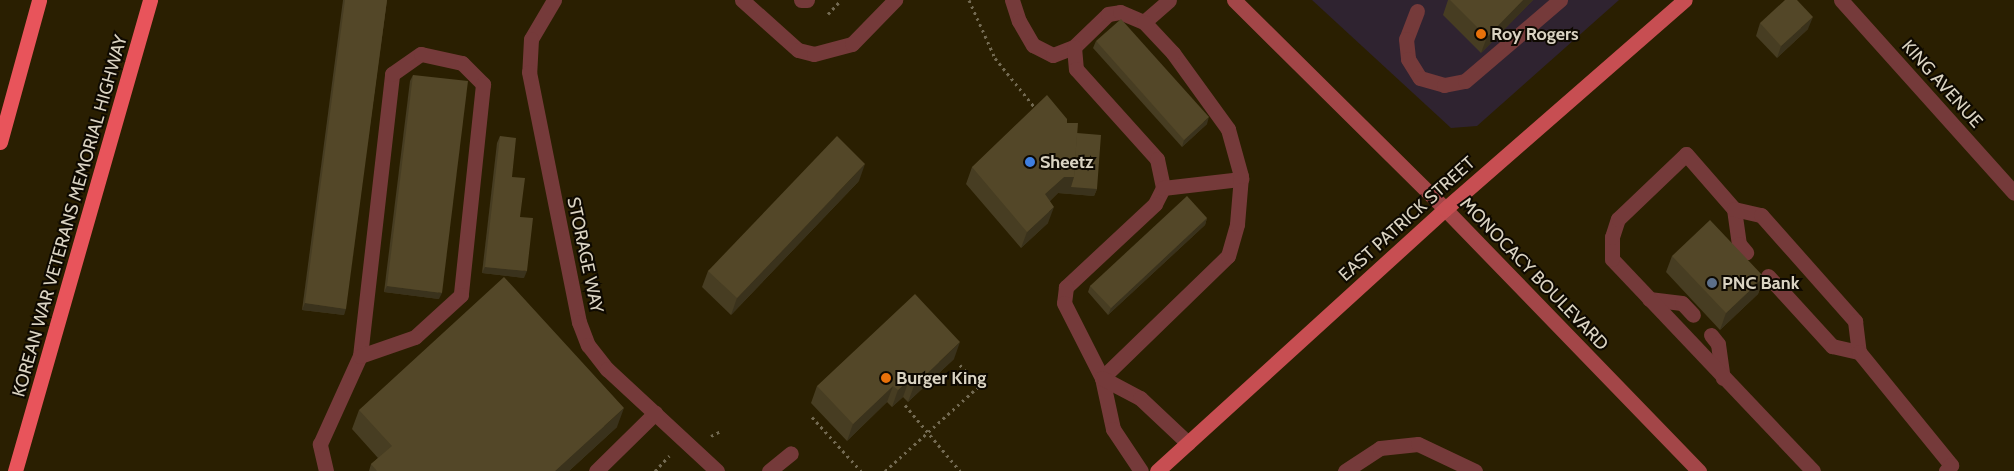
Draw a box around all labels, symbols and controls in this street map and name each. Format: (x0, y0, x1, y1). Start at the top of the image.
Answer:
place label: Roy Rogers (1491, 23, 1579, 45)
marker: Roy Rogers (1475, 28, 1487, 40)
street label: KOREAN WAR VETERANS MEMORIAL HIGHWAY (8, 33, 132, 399)
street label: KING AVENUE (1897, 36, 1987, 132)
place label: Sheetz (1040, 151, 1093, 173)
street label: EAST PATRICK STREET (1334, 152, 1480, 286)
marker: Sheetz (1024, 156, 1036, 168)
street label: MONOCACY BOULEVARD (1455, 193, 1613, 355)
street label: STORAGE WAY (562, 195, 608, 315)
place label: PNC Bank (1722, 272, 1799, 294)
marker: PNC Bank (1706, 277, 1718, 289)
place label: Burger King (896, 367, 986, 389)
marker: Burger King (880, 372, 892, 384)

